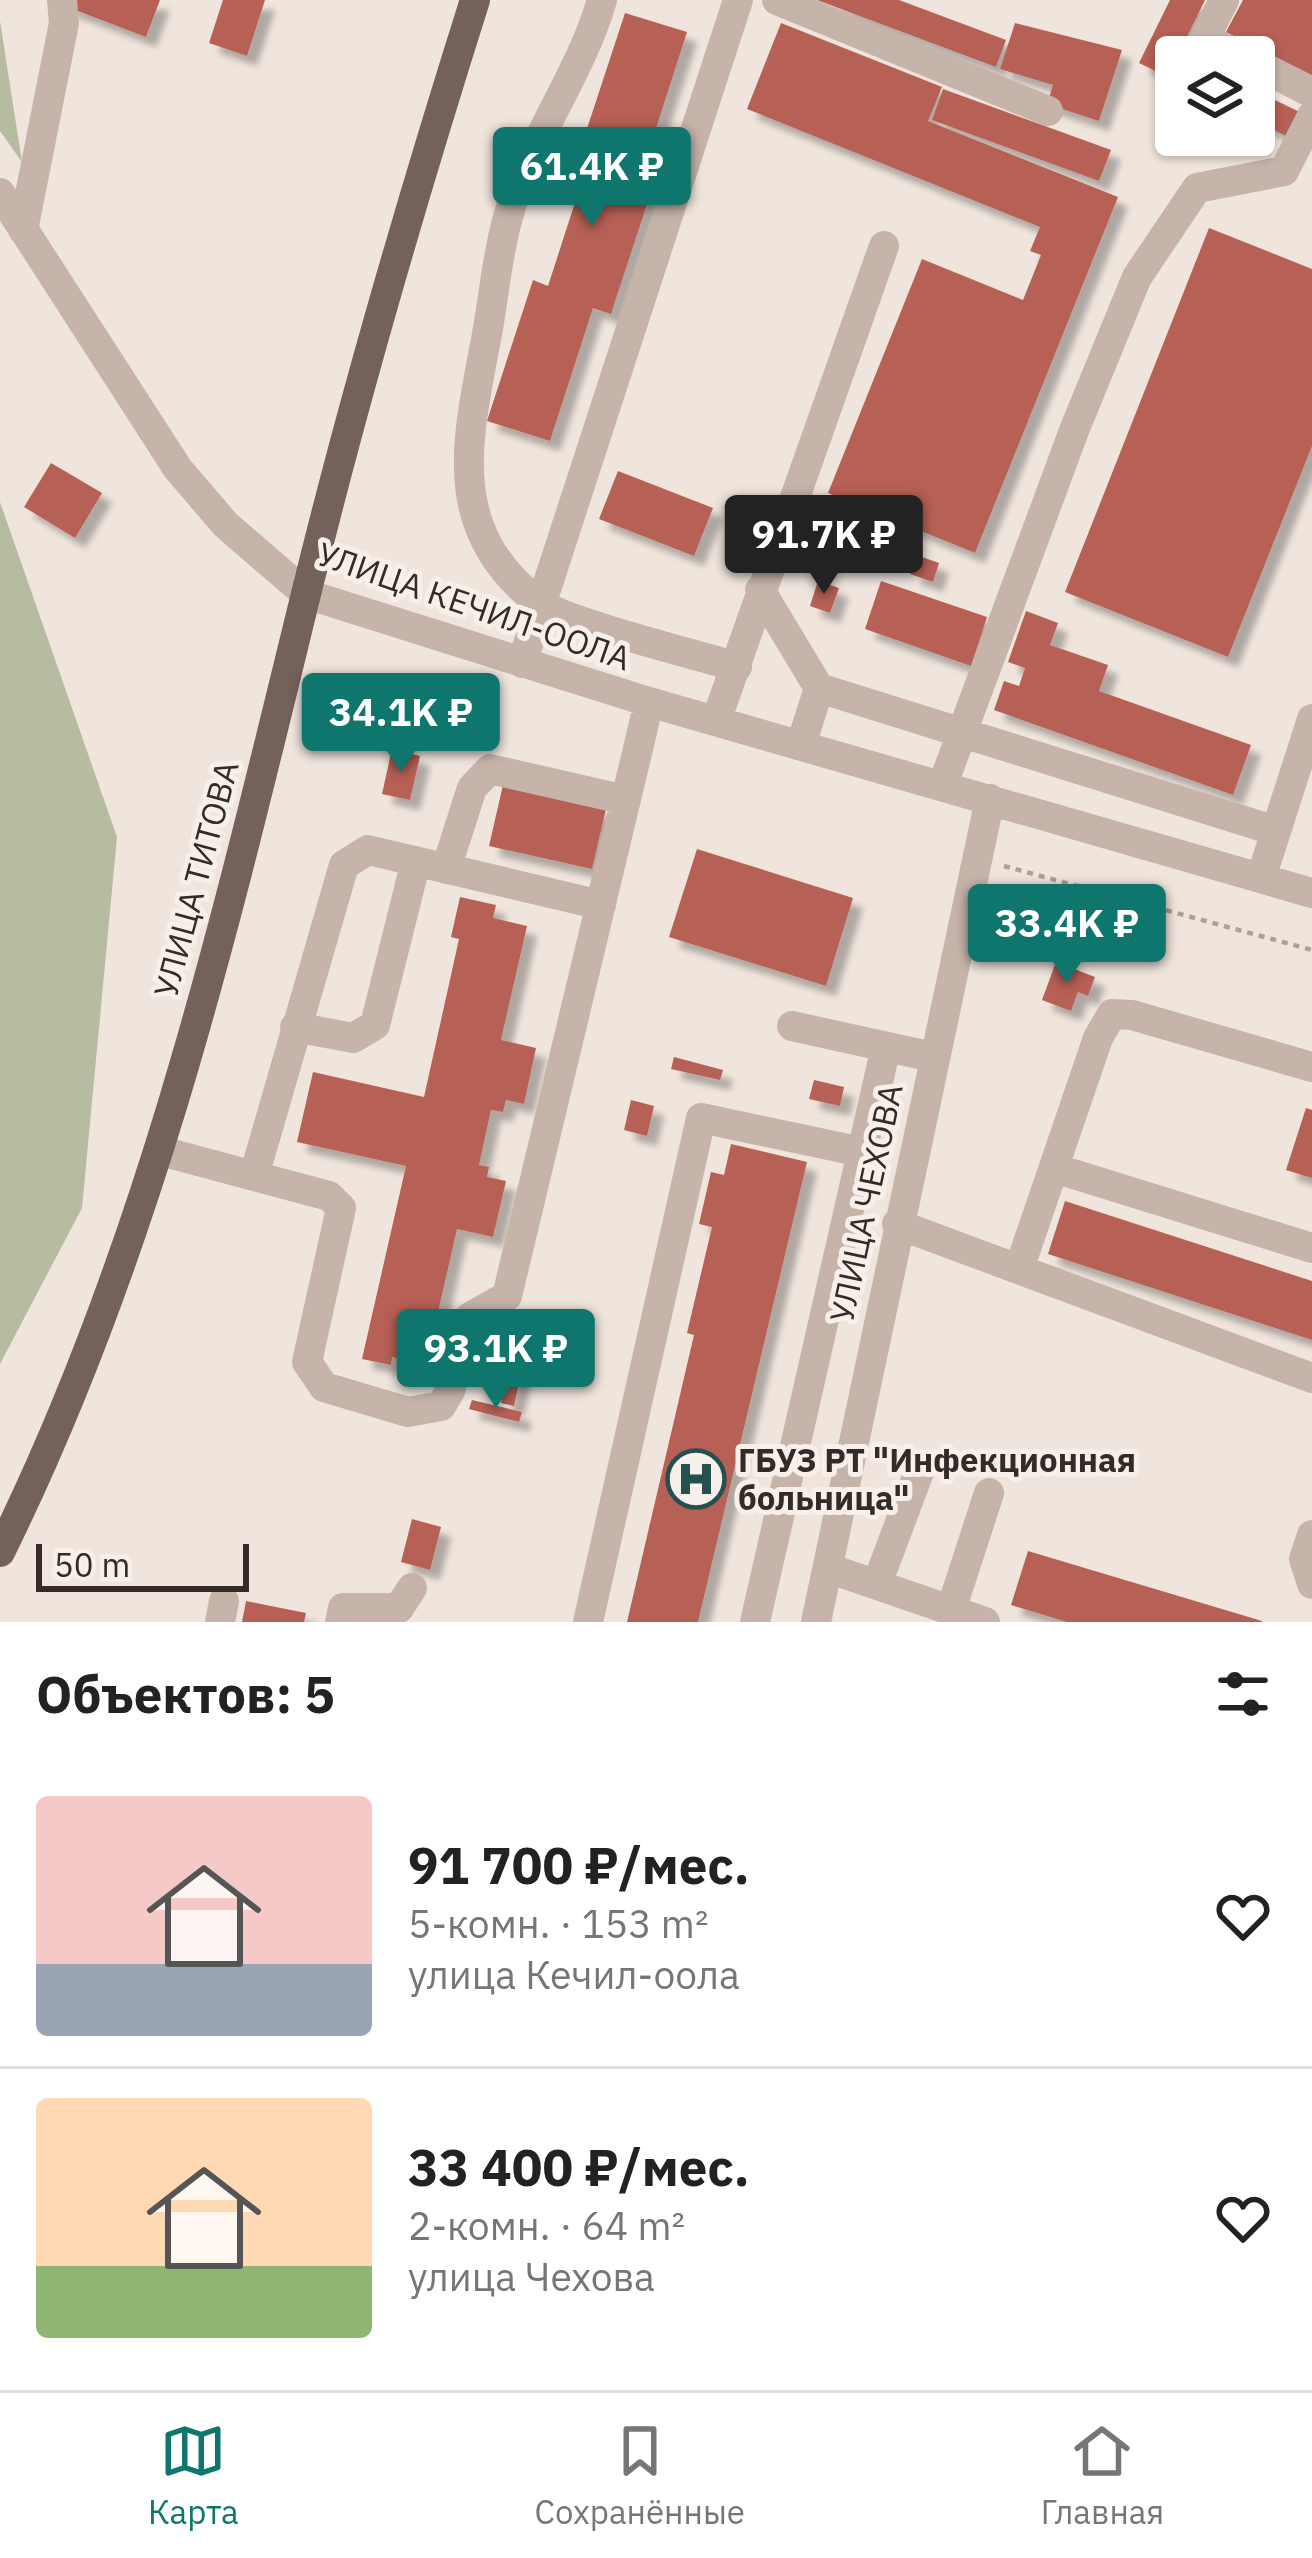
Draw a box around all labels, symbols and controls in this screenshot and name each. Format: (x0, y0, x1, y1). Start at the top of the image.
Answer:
map controls (1155, 36, 1275, 156)
button: layers (1155, 36, 1275, 156)
pin: 61.4K ₽ (481, 127, 703, 229)
text: 61.4K ₽ (520, 140, 664, 191)
pin: 91.7K ₽ (713, 495, 935, 597)
text: 91.7K ₽ (752, 508, 896, 559)
street label: УЛИЦА КЕЧИЛ-ООЛА (312, 532, 637, 679)
pin: 34.1K ₽ (290, 673, 512, 775)
text: 34.1K ₽ (329, 686, 473, 737)
street label: УЛИЦА ТИТОВА (143, 756, 248, 1002)
pin: 33.4K ₽ (956, 884, 1178, 986)
text: 33.4K ₽ (995, 897, 1139, 948)
street label: УЛИЦА ЧЕХОВА (819, 1080, 912, 1326)
pin: 93.1K ₽ (385, 1309, 607, 1411)
text: 93.1K ₽ (424, 1322, 568, 1373)
place label: ГБУЗ РТ "Инфекционная больница" (738, 1438, 1136, 1519)
hospital icon: ГБУЗ РТ "Инфекционная больница" (665, 1448, 727, 1510)
scale bar (36, 1538, 249, 1591)
text: 50 m (54, 1543, 130, 1586)
text: Объектов: 5 (36, 1661, 335, 1727)
icon: filters (1210, 1661, 1276, 1727)
text: 91 700 ₽/мес. (408, 1832, 750, 1898)
icon: home (132, 1844, 276, 1988)
icon: heart (1210, 1883, 1276, 1949)
text: 5-комн. · 153 m² (408, 1898, 708, 1949)
text: улица Кечил-оола (408, 1949, 740, 2000)
text: 33 400 ₽/мес. (408, 2134, 750, 2200)
icon: home (132, 2146, 276, 2290)
icon: heart (1210, 2185, 1276, 2251)
text: 2-комн. · 64 m² (408, 2200, 685, 2251)
text: улица Чехова (408, 2251, 655, 2302)
tab: Карта (148, 2418, 239, 2533)
tab: Сохранённые (535, 2418, 745, 2533)
tab: Главная (1041, 2418, 1164, 2533)

